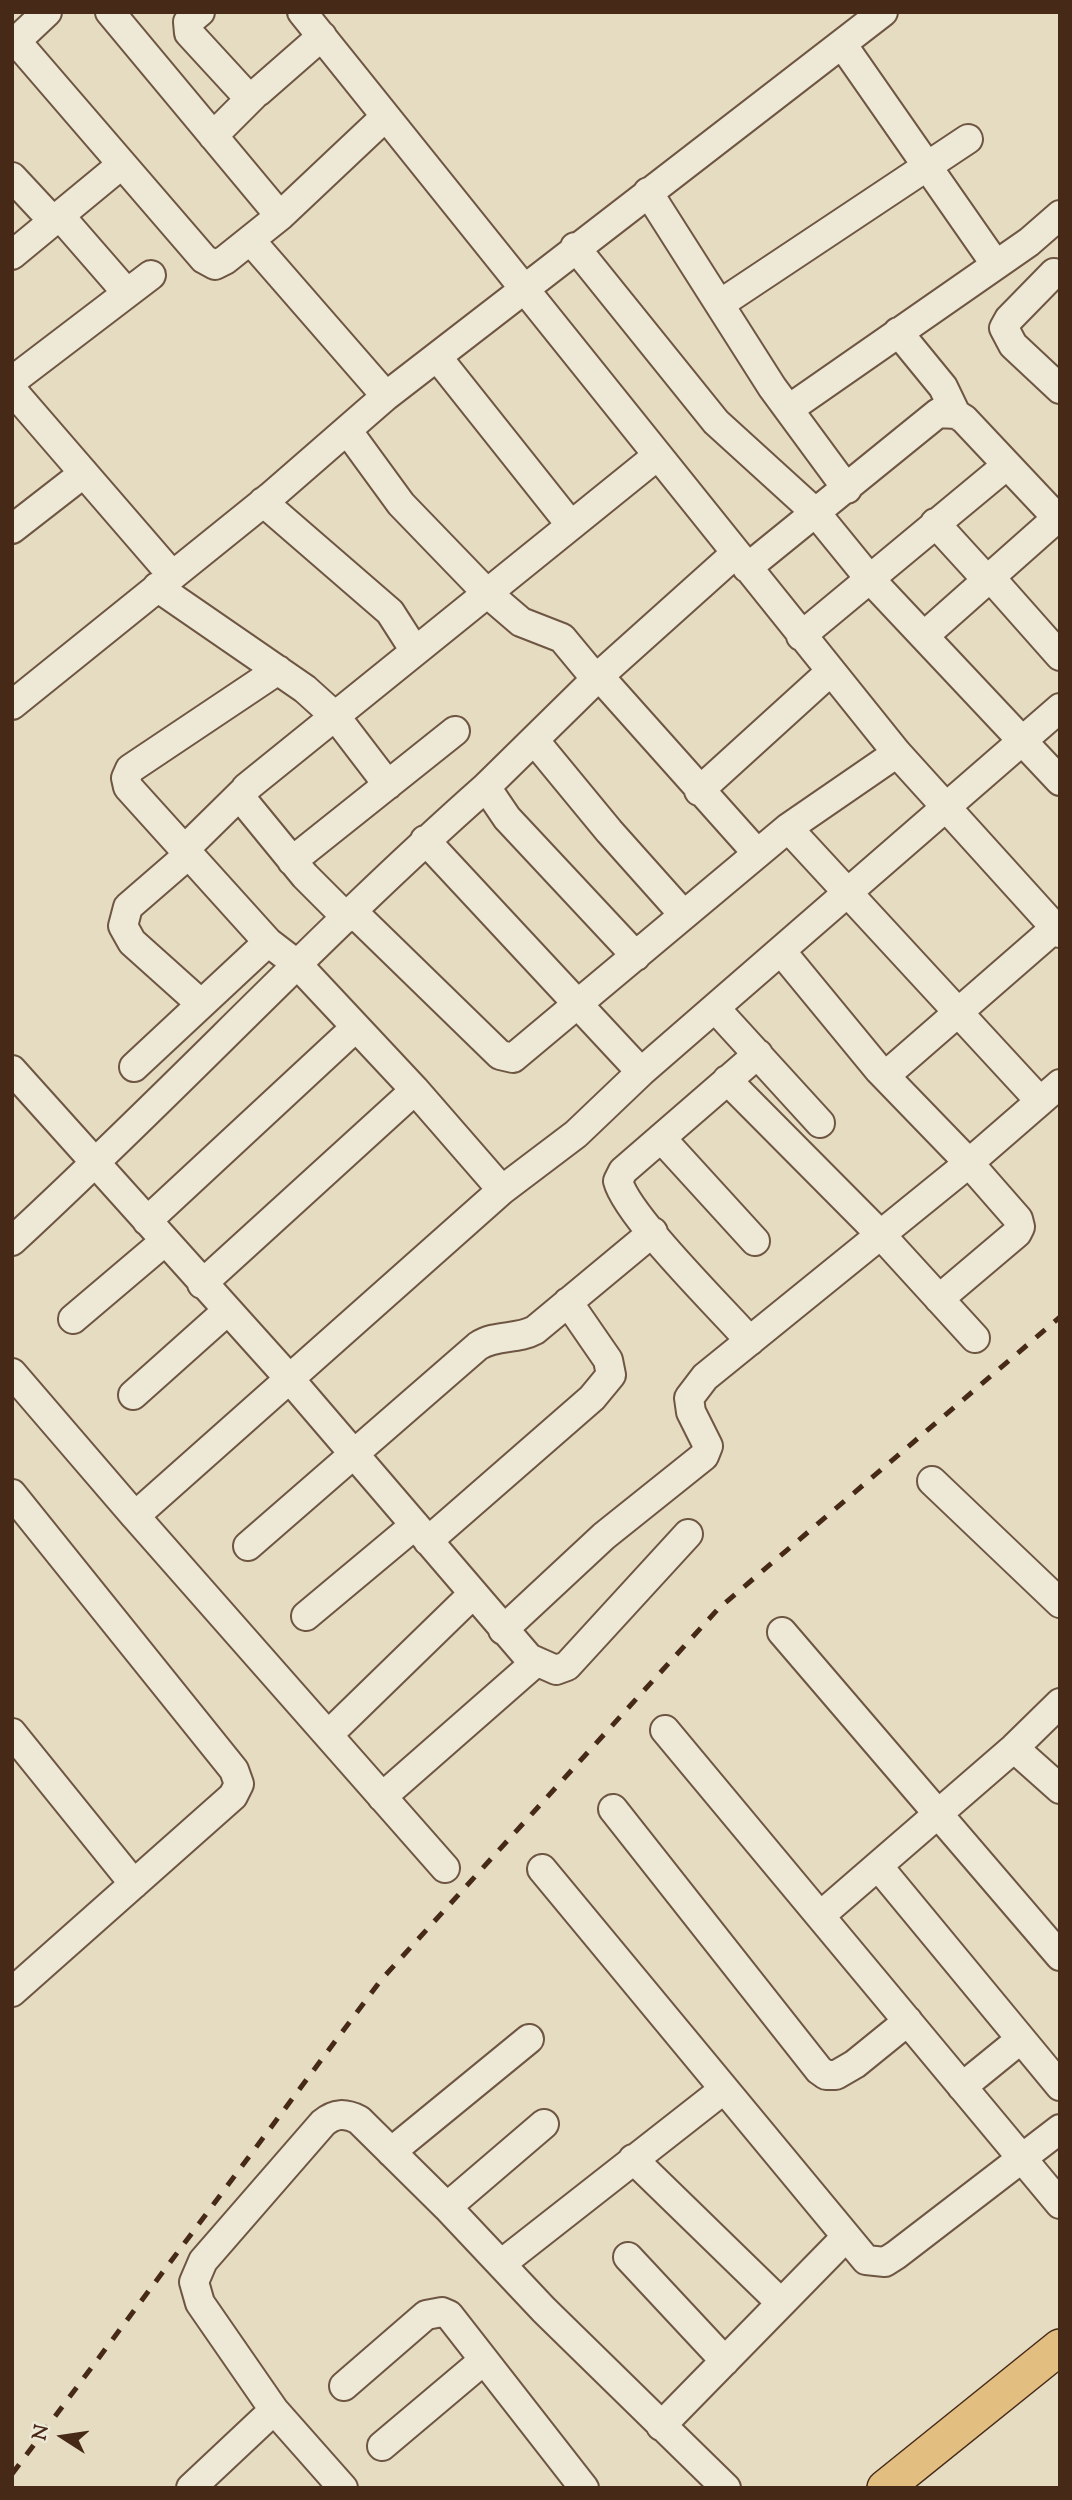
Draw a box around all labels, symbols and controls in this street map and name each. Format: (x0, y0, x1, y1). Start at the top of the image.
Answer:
north arrow (28, 2402, 98, 2472)
text: N (27, 2422, 57, 2443)

